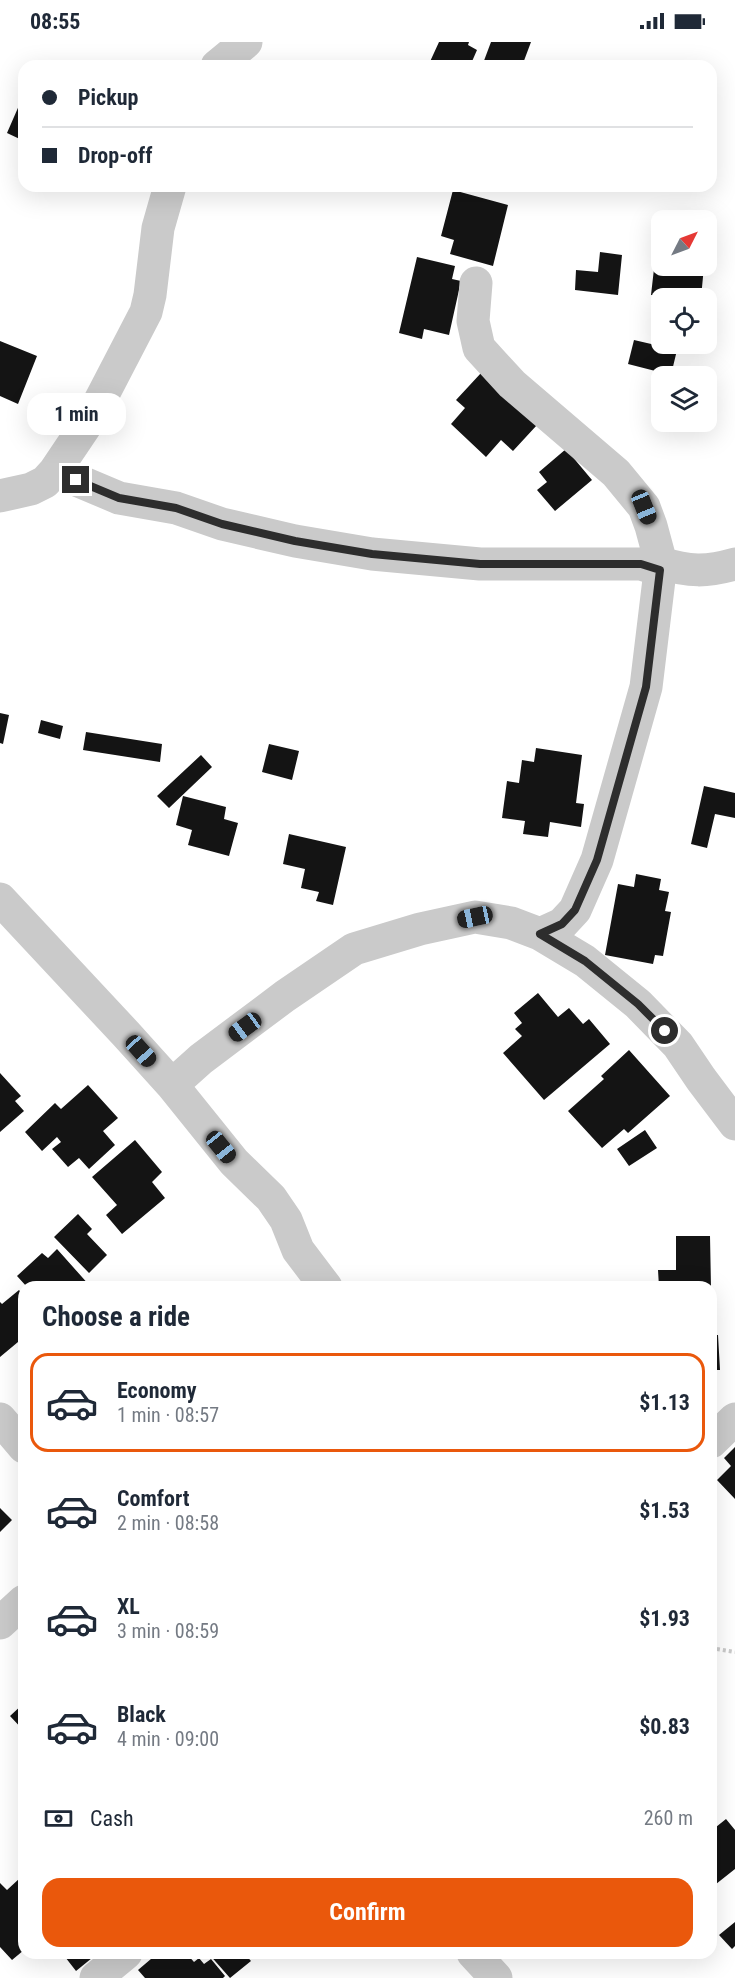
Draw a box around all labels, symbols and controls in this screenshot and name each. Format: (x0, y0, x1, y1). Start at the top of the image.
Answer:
text: 08:55 (30, 9, 81, 34)
text: Pickup (78, 85, 138, 110)
text: Drop-off (78, 143, 152, 168)
north arrow (651, 210, 717, 276)
map controls (651, 210, 717, 432)
button: locate (651, 288, 717, 354)
button: layers (651, 366, 717, 432)
callout: 1 min (26, 393, 125, 435)
text: 1 min (54, 402, 99, 426)
route end (62, 466, 89, 493)
car (629, 487, 659, 527)
car (456, 904, 494, 930)
car (225, 1009, 265, 1045)
route start (651, 1017, 678, 1044)
car (122, 1032, 160, 1070)
car (203, 1127, 239, 1167)
text: Choose a ride (42, 1301, 190, 1333)
icon: car (45, 1376, 99, 1430)
text: Economy (117, 1378, 197, 1403)
text: $1.13 (639, 1390, 690, 1415)
text: 1 min · 08:57 (117, 1403, 219, 1427)
icon: car (45, 1484, 99, 1538)
text: Comfort (117, 1486, 190, 1511)
text: $1.53 (639, 1498, 690, 1523)
text: 2 min · 08:58 (117, 1511, 219, 1535)
icon: car (45, 1592, 99, 1646)
text: XL (117, 1594, 140, 1619)
text: $1.93 (639, 1606, 690, 1631)
text: 3 min · 08:59 (117, 1619, 219, 1643)
icon: car (45, 1700, 99, 1754)
text: Black (117, 1702, 166, 1727)
text: $0.83 (639, 1714, 690, 1739)
text: 4 min · 09:00 (117, 1727, 219, 1751)
icon: cash (42, 1802, 75, 1835)
text: Cash (90, 1806, 134, 1831)
text: 260 m (644, 1806, 693, 1830)
button: Confirm (42, 1878, 693, 1947)

